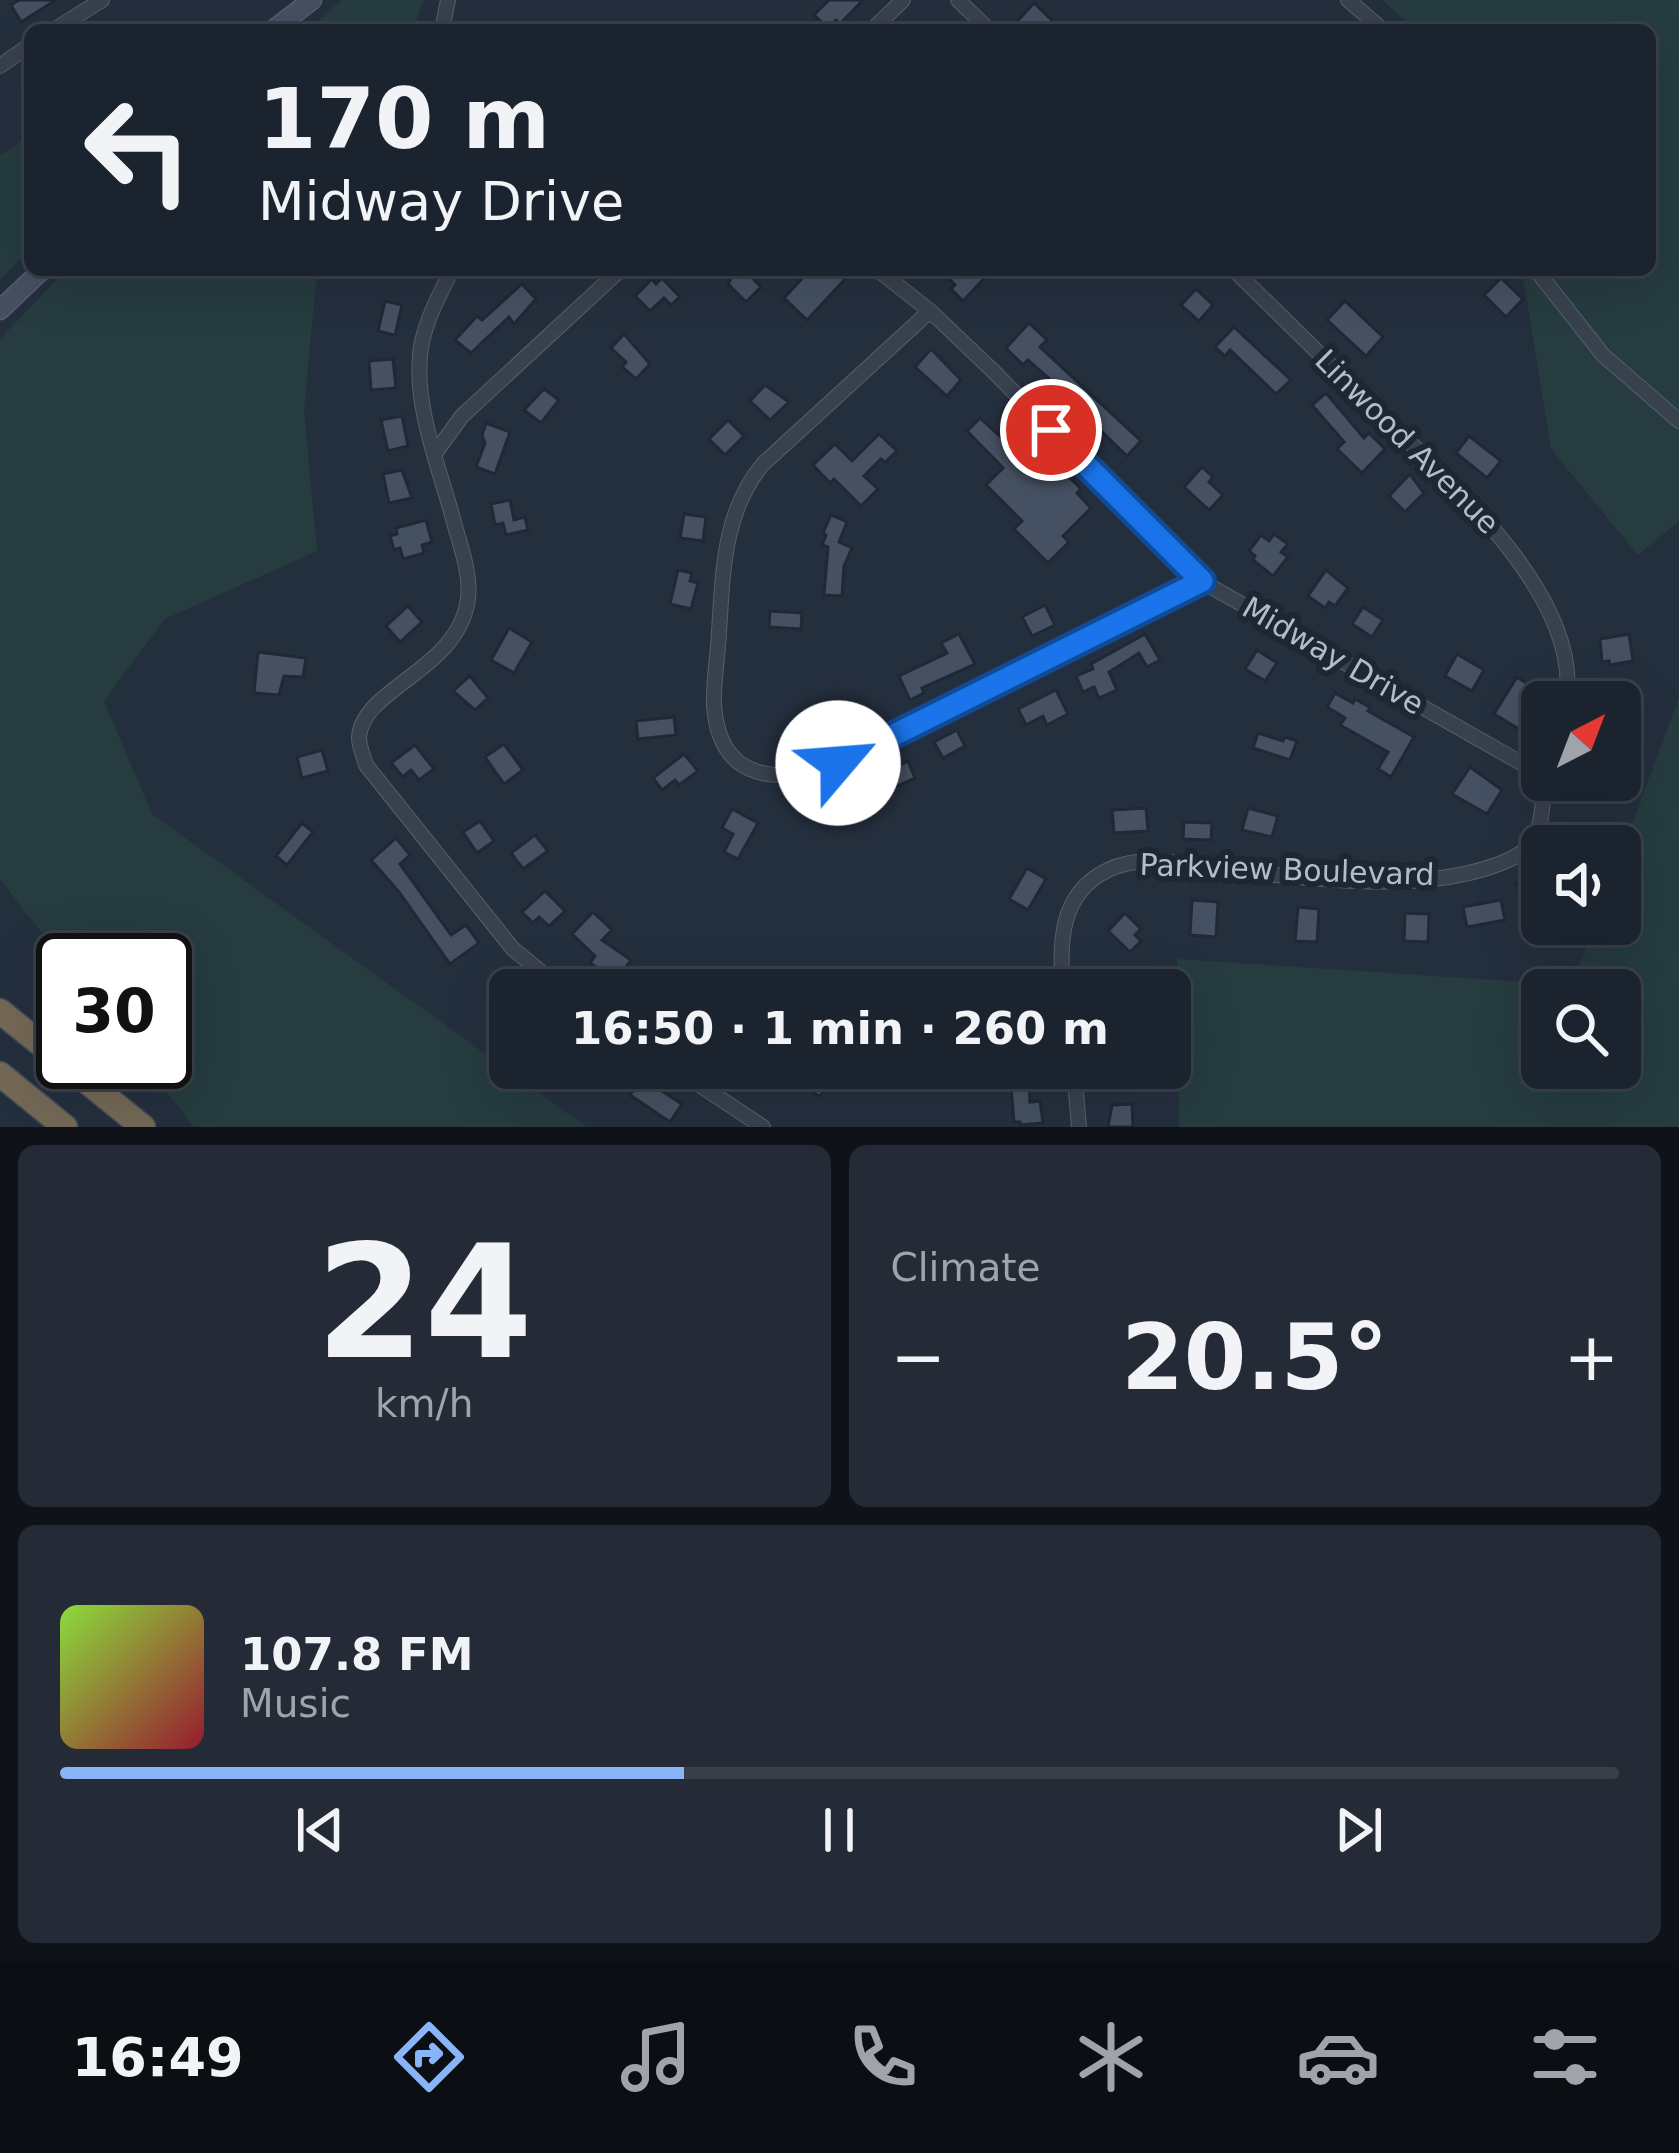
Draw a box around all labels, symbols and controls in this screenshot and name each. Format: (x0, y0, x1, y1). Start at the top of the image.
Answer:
text: 170 m (258, 70, 550, 168)
icon: left (60, 72, 216, 228)
text: Midway Drive (258, 170, 624, 233)
street label: Linwood Avenue (1308, 343, 1506, 541)
pin (1000, 379, 1102, 481)
icon: arrive (1018, 397, 1084, 463)
street label: Midway Drive (1236, 590, 1430, 722)
north arrow (1521, 681, 1641, 801)
map controls (1521, 681, 1641, 1089)
position arrow (775, 700, 901, 826)
button: sound (1521, 825, 1641, 945)
street label: Parkview Boulevard (1139, 847, 1435, 892)
speed limit sign: 30 (36, 933, 192, 1089)
button: search (1521, 969, 1641, 1089)
text: 16:50 · 1 min · 260 m (571, 1002, 1109, 1055)
text: 24 (316, 1212, 533, 1394)
text: Climate (891, 1245, 1041, 1290)
text: 20.5° (1121, 1305, 1388, 1410)
text: − (891, 1319, 946, 1396)
text: + (1564, 1319, 1619, 1396)
text: km/h (375, 1381, 473, 1426)
text: 107.8 FM (240, 1628, 474, 1681)
text: Music (240, 1681, 351, 1726)
icon: previous (287, 1797, 353, 1863)
icon: pause (806, 1797, 872, 1863)
icon: next (1326, 1797, 1392, 1863)
icon: directions (387, 2015, 471, 2099)
icon: music (614, 2015, 698, 2099)
icon: phone (841, 2015, 925, 2099)
icon: climate (1069, 2015, 1153, 2099)
icon: car (1296, 2015, 1380, 2099)
icon: filters (1523, 2015, 1607, 2099)
text: 16:49 (72, 2026, 244, 2089)

